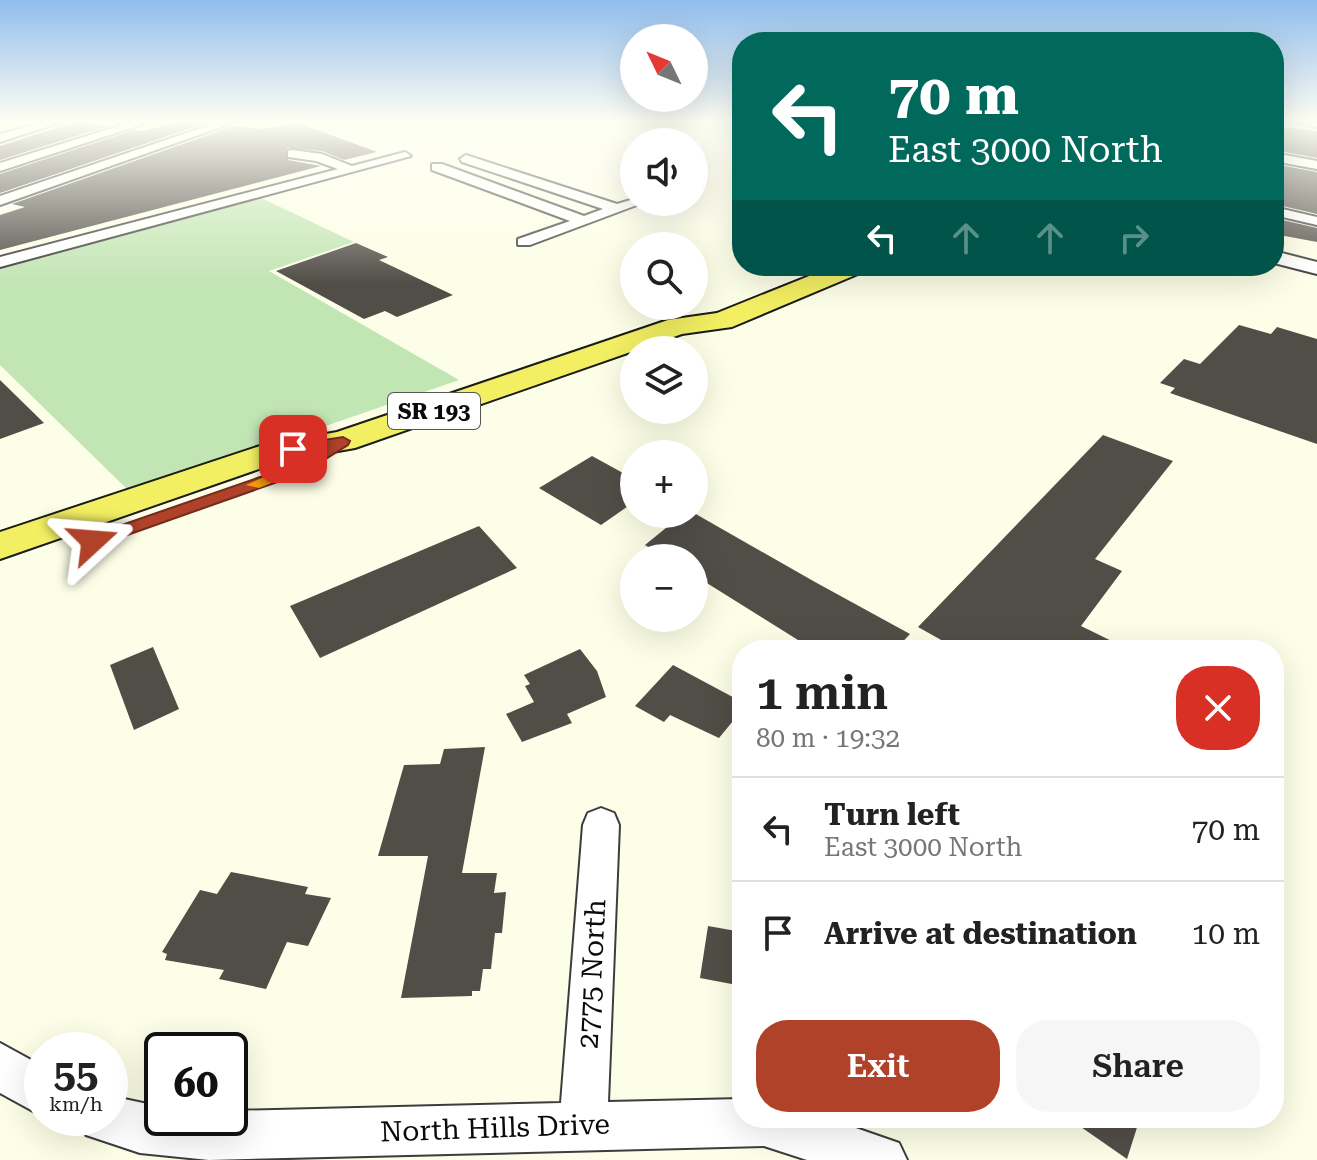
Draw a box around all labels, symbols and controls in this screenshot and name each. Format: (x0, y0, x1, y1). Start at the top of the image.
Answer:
north arrow (620, 24, 708, 112)
map controls (620, 24, 708, 632)
text: 70 m (888, 62, 1019, 128)
icon: left (756, 64, 860, 168)
button: sound (620, 128, 708, 216)
text: East 3000 North (888, 129, 1163, 171)
icon: left (860, 216, 904, 260)
icon: ahead (944, 216, 988, 260)
icon: ahead (1028, 216, 1072, 260)
icon: right (1112, 216, 1156, 260)
button: search (620, 232, 708, 320)
button: layers (620, 336, 708, 424)
road number: SR 193 (388, 393, 480, 429)
pin (259, 415, 327, 483)
icon: arrive (271, 427, 315, 471)
button: + (620, 440, 708, 528)
position arrow (51, 499, 135, 583)
button: − (620, 544, 708, 632)
text: 1 min (756, 665, 888, 721)
button: close (1176, 666, 1260, 750)
text: 80 m · 19:32 (756, 723, 900, 753)
text: Turn left (824, 797, 960, 832)
icon: left (756, 807, 800, 851)
text: 70 m (1191, 812, 1260, 847)
text: East 3000 North (824, 832, 1022, 862)
street label: 2775 North (572, 898, 612, 1050)
icon: arrive (756, 911, 800, 955)
text: Arrive at destination (824, 916, 1137, 951)
text: 10 m (1191, 916, 1260, 951)
button: Exit (756, 1020, 1000, 1112)
button: Share (1016, 1020, 1260, 1112)
speed limit sign: 60 (144, 1032, 248, 1136)
text: 55 (54, 1050, 98, 1097)
text: km/h (49, 1092, 103, 1116)
street label: North Hills Drive (380, 1107, 610, 1149)

